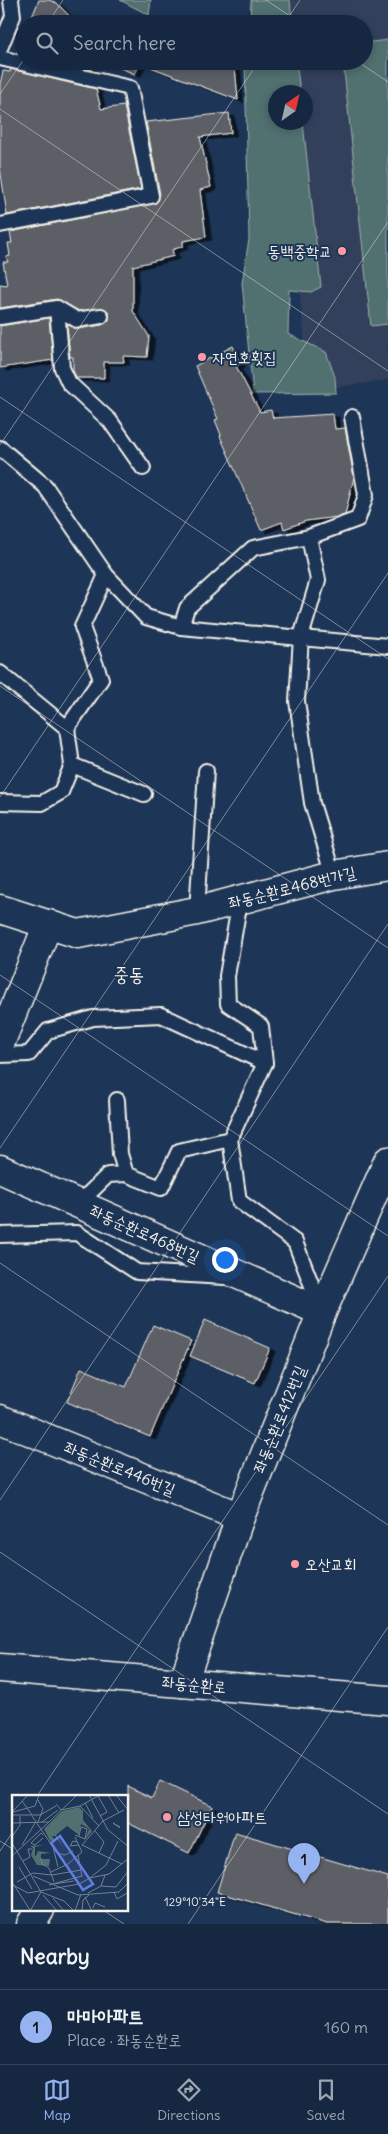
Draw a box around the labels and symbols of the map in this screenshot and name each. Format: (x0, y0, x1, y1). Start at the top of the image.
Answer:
north arrow (268, 85, 313, 130)
place label: 동백중학교 (268, 241, 332, 261)
marker: 동백중학교 (336, 245, 348, 257)
place label: 자연호횟집 (212, 347, 276, 367)
marker: 자연호횟집 (196, 351, 208, 363)
street label: 좌동순환로468번가길 (226, 861, 358, 913)
district label: 중동 (114, 962, 144, 986)
street label: 좌동순환로468번길 (87, 1200, 203, 1266)
your location (212, 1247, 238, 1273)
street label: 좌동순환로412번길 (248, 1362, 310, 1476)
street label: 좌동순환로446번길 (62, 1437, 178, 1499)
place label: 오산교회 (305, 1554, 357, 1574)
marker: 오산교회 (289, 1558, 301, 1570)
street label: 좌동순환로 (161, 1671, 227, 1697)
inset map (12, 1795, 129, 1912)
place label: 삼성타워아파트 (177, 1807, 267, 1827)
marker: 삼성타워아파트 (161, 1811, 173, 1823)
pin: 1 (288, 1843, 320, 1884)
text: 129°10'34"E (164, 1894, 226, 1909)

